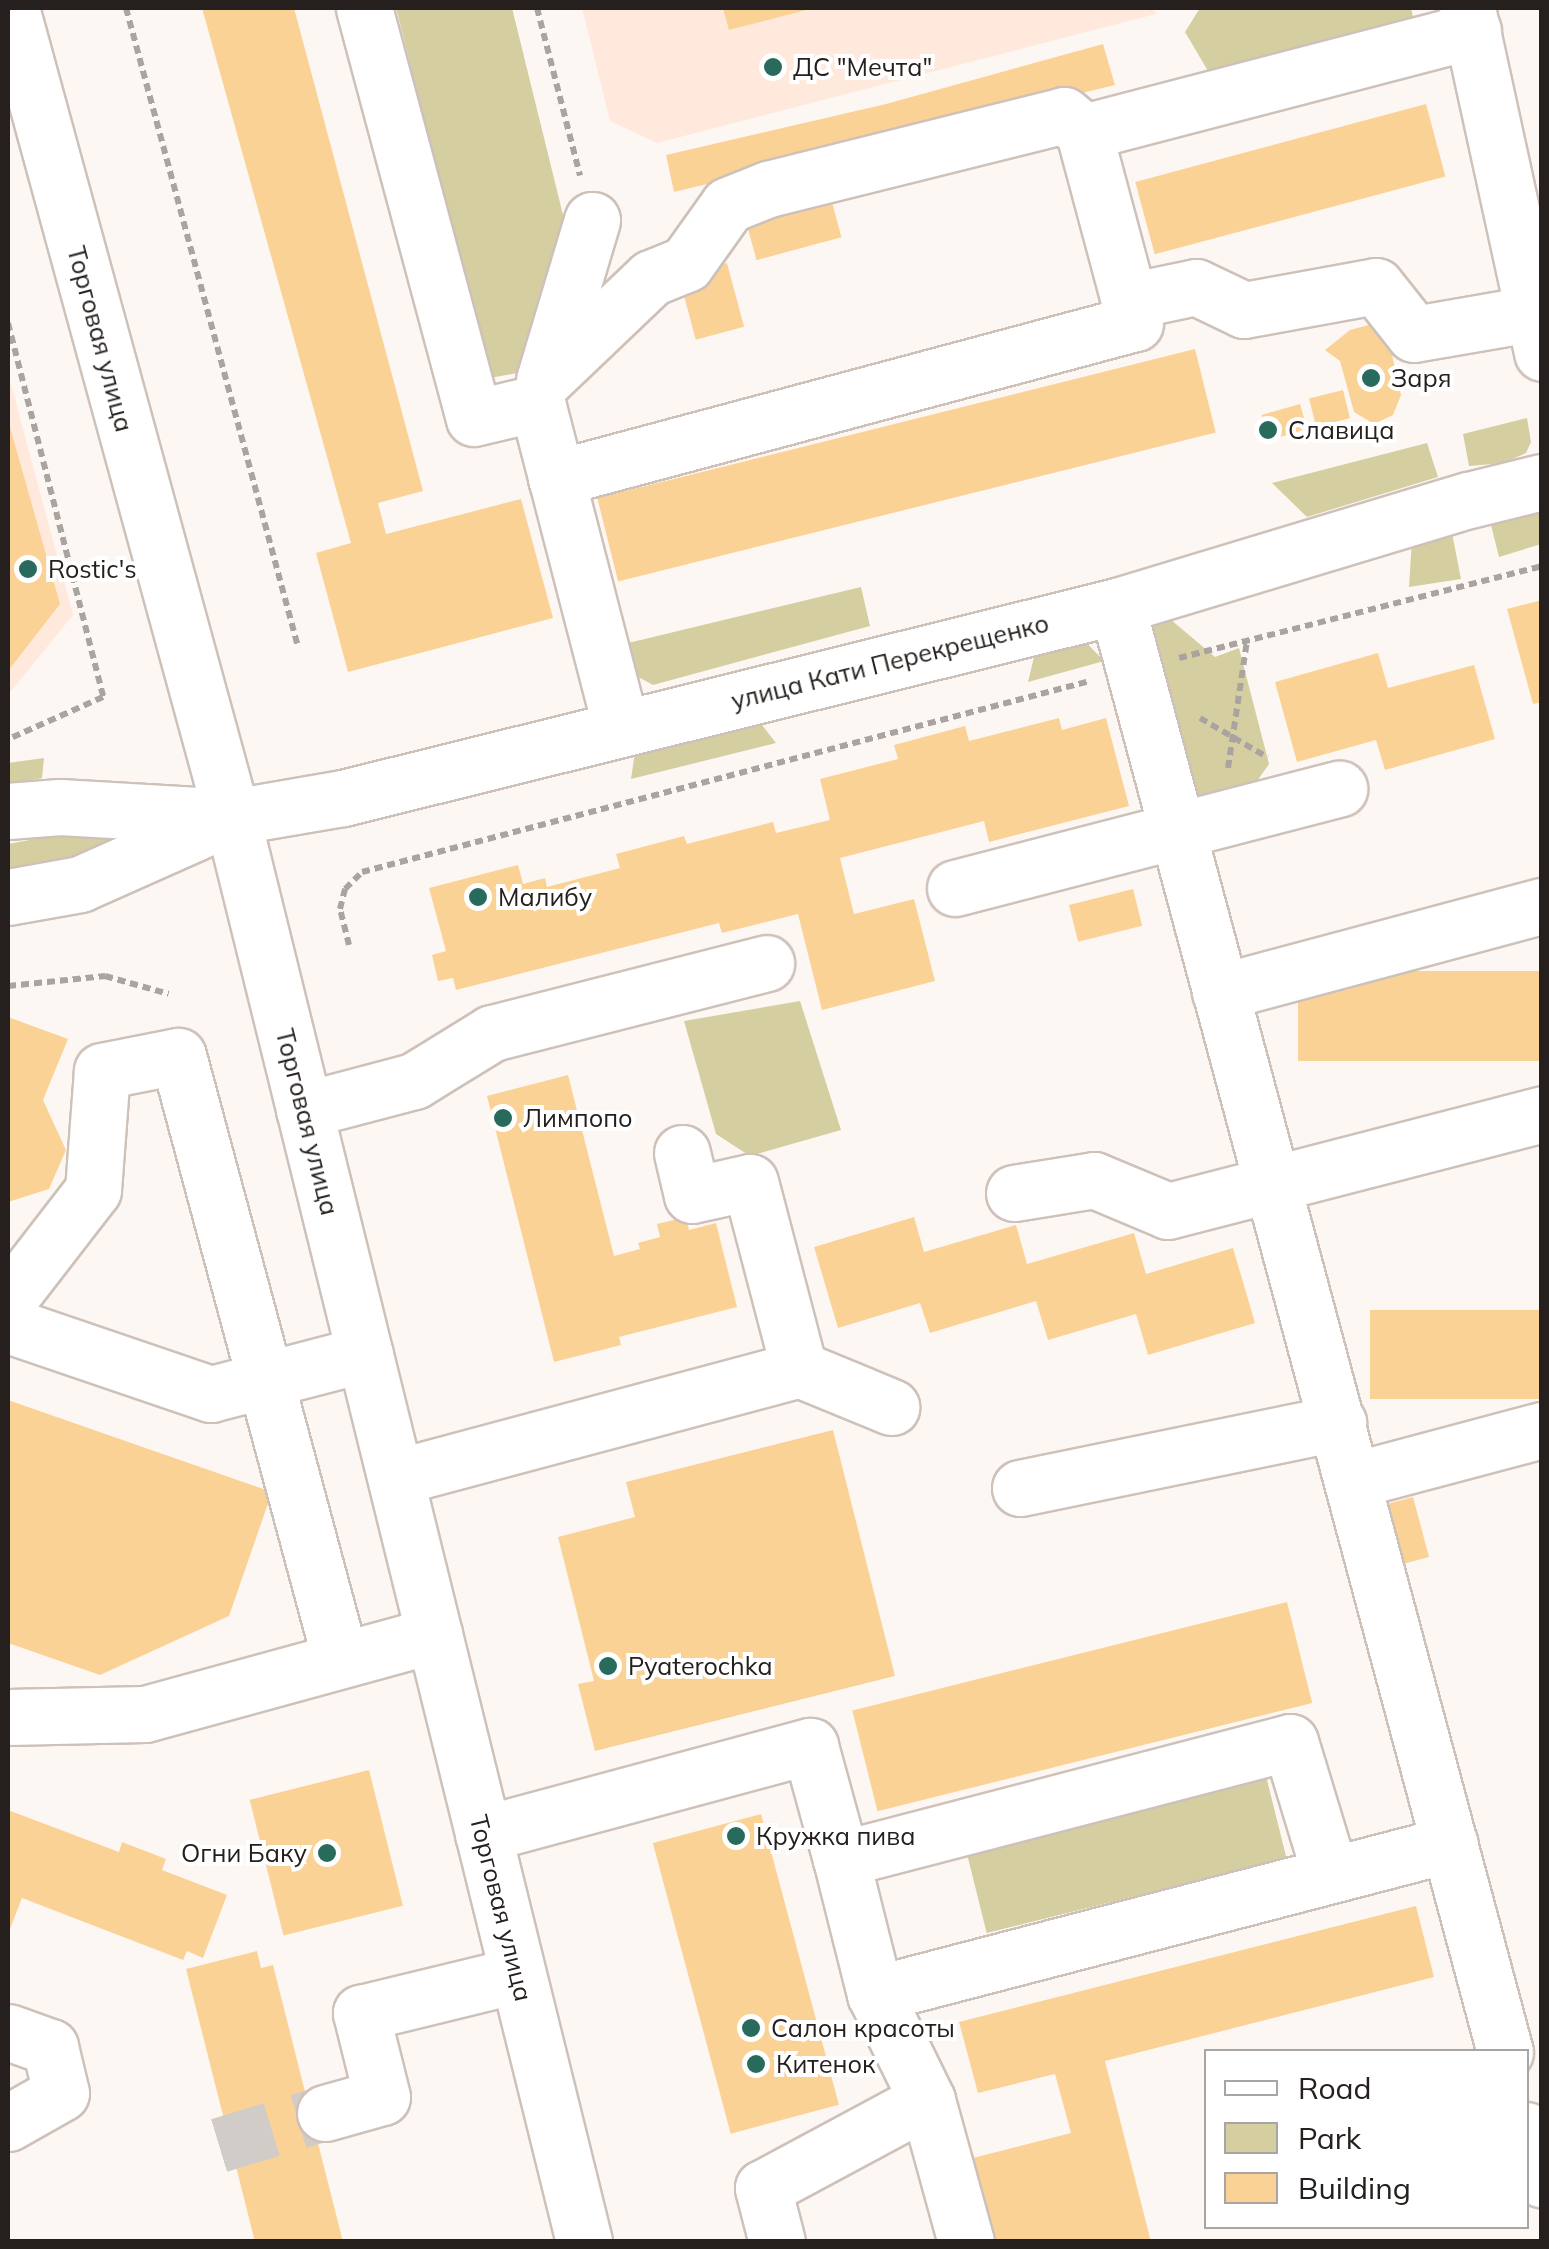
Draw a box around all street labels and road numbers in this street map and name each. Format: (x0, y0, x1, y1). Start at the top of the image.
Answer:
street label: Торговая улица (61, 243, 139, 435)
street label: улица Кати Перекрещенко (728, 608, 1052, 716)
street label: Торговая улица (269, 1026, 345, 1218)
street label: Торговая улица (463, 1812, 539, 2004)

